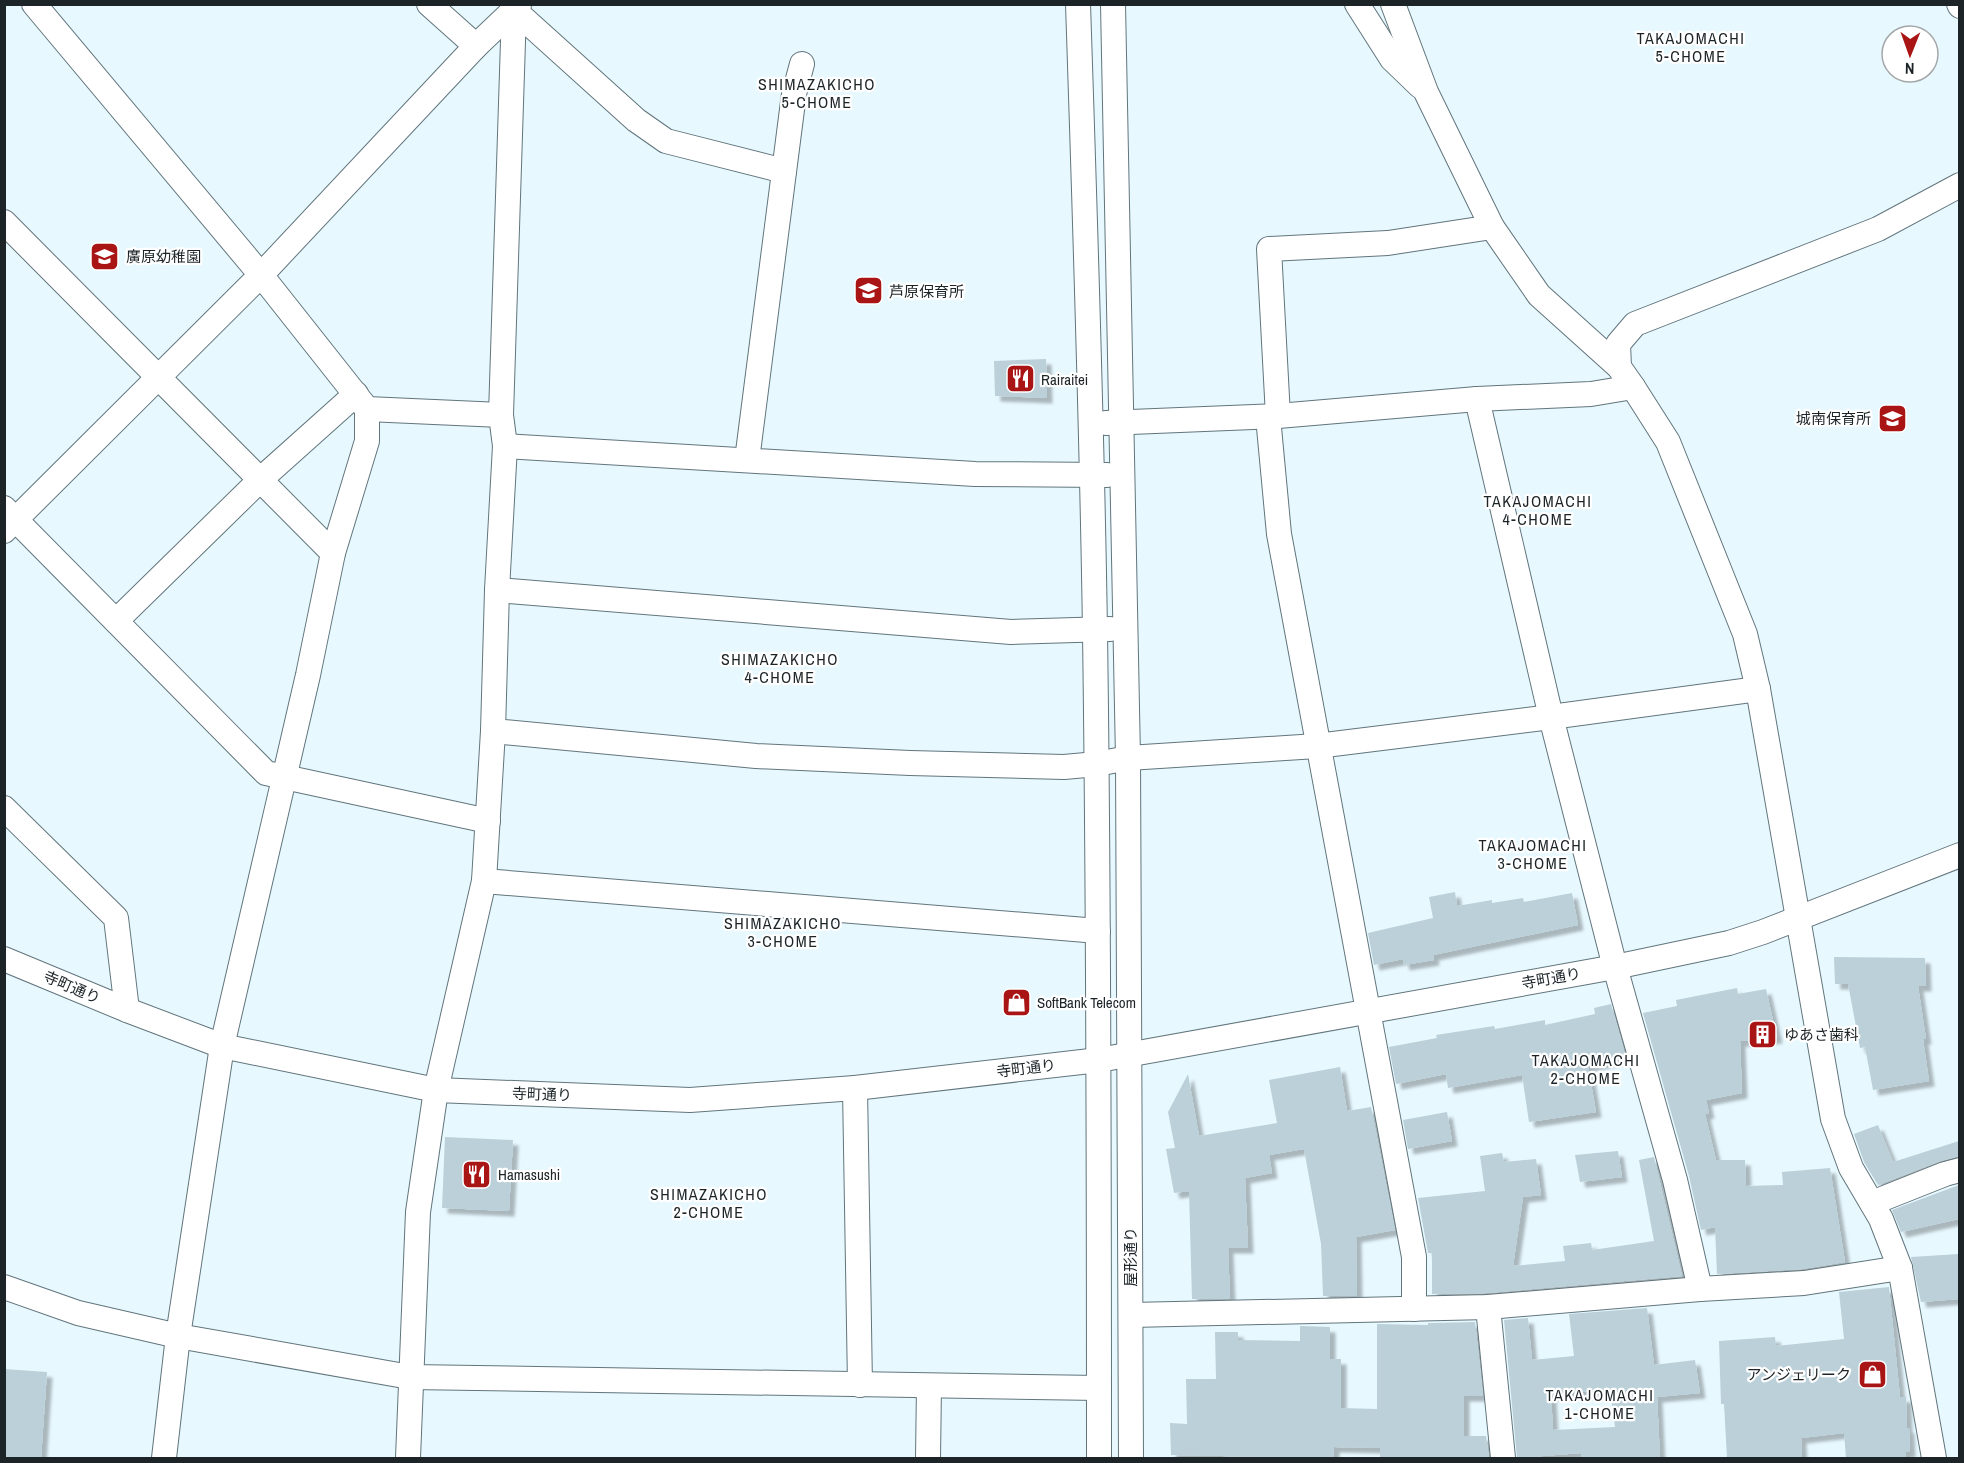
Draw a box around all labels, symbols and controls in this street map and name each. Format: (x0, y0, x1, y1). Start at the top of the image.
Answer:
north arrow (1880, 24, 1940, 84)
district label: TAKAJOMACHI 5-CHOME (1637, 27, 1745, 67)
text: N (1905, 58, 1915, 80)
district label: SHIMAZAKICHO 5-CHOME (758, 73, 876, 113)
school or university icon: 廣原幼稚園 (89, 240, 121, 272)
place label: 廣原幼稚園 (126, 246, 201, 267)
school or university icon: 芦原保育所 (852, 275, 884, 307)
place label: 芦原保育所 (889, 281, 964, 302)
restaurant icon: Rairaitei (1004, 363, 1036, 395)
place label: Rairaitei (1041, 369, 1088, 390)
school or university icon: 城南保育所 (1876, 402, 1908, 434)
place label: 城南保育所 (1796, 408, 1871, 429)
district label: TAKAJOMACHI 4-CHOME (1484, 490, 1592, 530)
district label: SHIMAZAKICHO 4-CHOME (721, 648, 839, 688)
district label: TAKAJOMACHI 3-CHOME (1479, 834, 1587, 874)
district label: SHIMAZAKICHO 3-CHOME (724, 912, 842, 952)
street label: 寺町通り (1520, 962, 1582, 994)
street label: 寺町通り (40, 966, 104, 1008)
shop icon: SoftBank Telecom (1000, 986, 1032, 1018)
place label: SoftBank Telecom (1037, 992, 1136, 1013)
building icon: ゆあさ歯科 (1747, 1018, 1779, 1050)
place label: ゆあさ歯科 (1784, 1024, 1859, 1045)
district label: TAKAJOMACHI 2-CHOME (1532, 1049, 1640, 1089)
street label: 寺町通り (995, 1054, 1057, 1082)
street label: 寺町通り (512, 1082, 572, 1106)
restaurant icon: Hamasushi (461, 1158, 493, 1190)
place label: Hamasushi (498, 1164, 560, 1185)
district label: SHIMAZAKICHO 2-CHOME (650, 1183, 768, 1223)
street label: 屋形通り (1120, 1227, 1141, 1287)
shop icon: アンジェリーク (1856, 1358, 1888, 1390)
place label: アンジェリーク (1747, 1364, 1851, 1385)
district label: TAKAJOMACHI 1-CHOME (1546, 1384, 1654, 1424)

